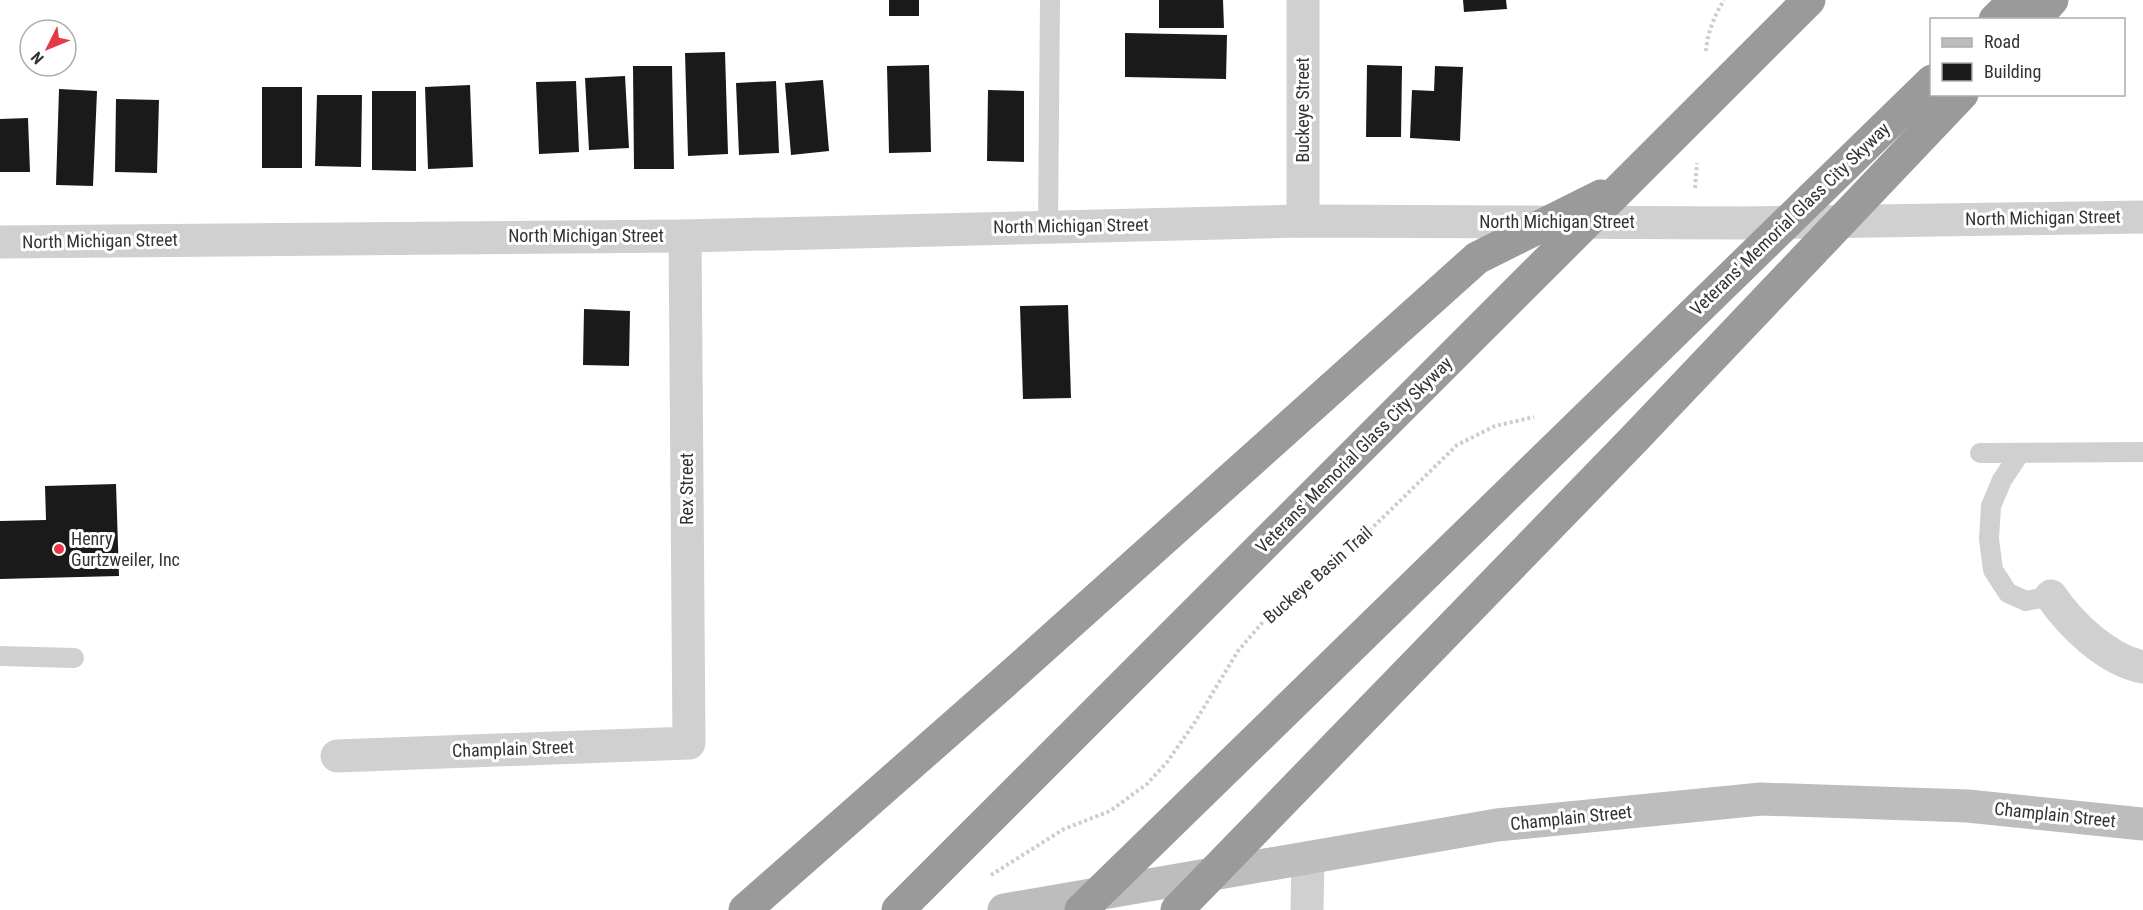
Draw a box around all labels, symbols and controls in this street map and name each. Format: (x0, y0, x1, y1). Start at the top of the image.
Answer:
north arrow (18, 18, 78, 78)
legend (1930, 18, 2125, 96)
text: Road (1984, 31, 2020, 52)
text: N (27, 48, 48, 68)
street label: Buckeye Street (1292, 57, 1313, 163)
text: Building (1984, 61, 2041, 82)
street label: Veterans' Memorial Glass City Skyway (1686, 117, 1894, 320)
street label: North Michigan Street (1965, 206, 2121, 229)
street label: North Michigan Street (1479, 211, 1635, 232)
street label: North Michigan Street (993, 214, 1149, 237)
street label: North Michigan Street (508, 225, 664, 246)
street label: North Michigan Street (22, 229, 178, 252)
street label: Veterans' Memorial Glass City Skyway (1251, 352, 1456, 557)
street label: Rex Street (676, 453, 697, 525)
street label: Buckeye Basin Trail (1259, 522, 1376, 628)
place label: Henry Gurtzweiler, Inc (71, 528, 180, 570)
marker: Henry Gurtzweiler, Inc (52, 542, 66, 556)
street label: Champlain Street (452, 736, 574, 761)
street label: Champlain Street (1993, 798, 2117, 831)
street label: Champlain Street (1509, 801, 1633, 834)

